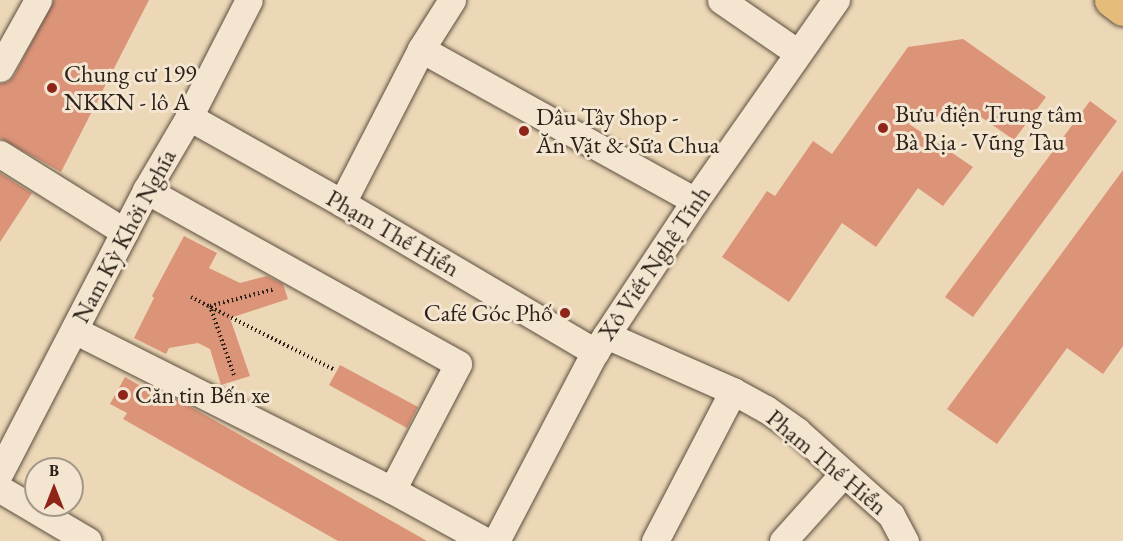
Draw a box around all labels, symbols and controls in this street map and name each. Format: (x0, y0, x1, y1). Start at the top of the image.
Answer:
place label: Chung cư 199 NKKN - lô A (64, 60, 197, 116)
marker: Chung cư 199 NKKN - lô A (45, 81, 59, 95)
place label: Bưu điện Trung tâm Bà Rịa - Vũng Tàu (895, 100, 1083, 156)
place label: Dâu Tây Shop - Ăn Vặt & Sữa Chua (536, 103, 719, 159)
marker: Bưu điện Trung tâm Bà Rịa - Vũng Tàu (876, 121, 890, 135)
marker: Dâu Tây Shop - Ăn Vặt & Sữa Chua (517, 124, 531, 138)
street label: Nam Kỳ Khởi Nghĩa (66, 144, 182, 328)
street label: Xô Viết Nghệ Tĩnh (592, 180, 716, 346)
street label: Phạm Thế Hiển (321, 183, 465, 283)
place label: Café Góc Phố (424, 299, 553, 327)
marker: Café Góc Phố (558, 306, 572, 320)
place label: Căn tin Bến xe (135, 381, 270, 409)
marker: Căn tin Bến xe (116, 388, 130, 402)
street label: Phạm Thế Hiển (761, 403, 893, 521)
north arrow (24, 457, 84, 517)
text: B (49, 460, 59, 481)

